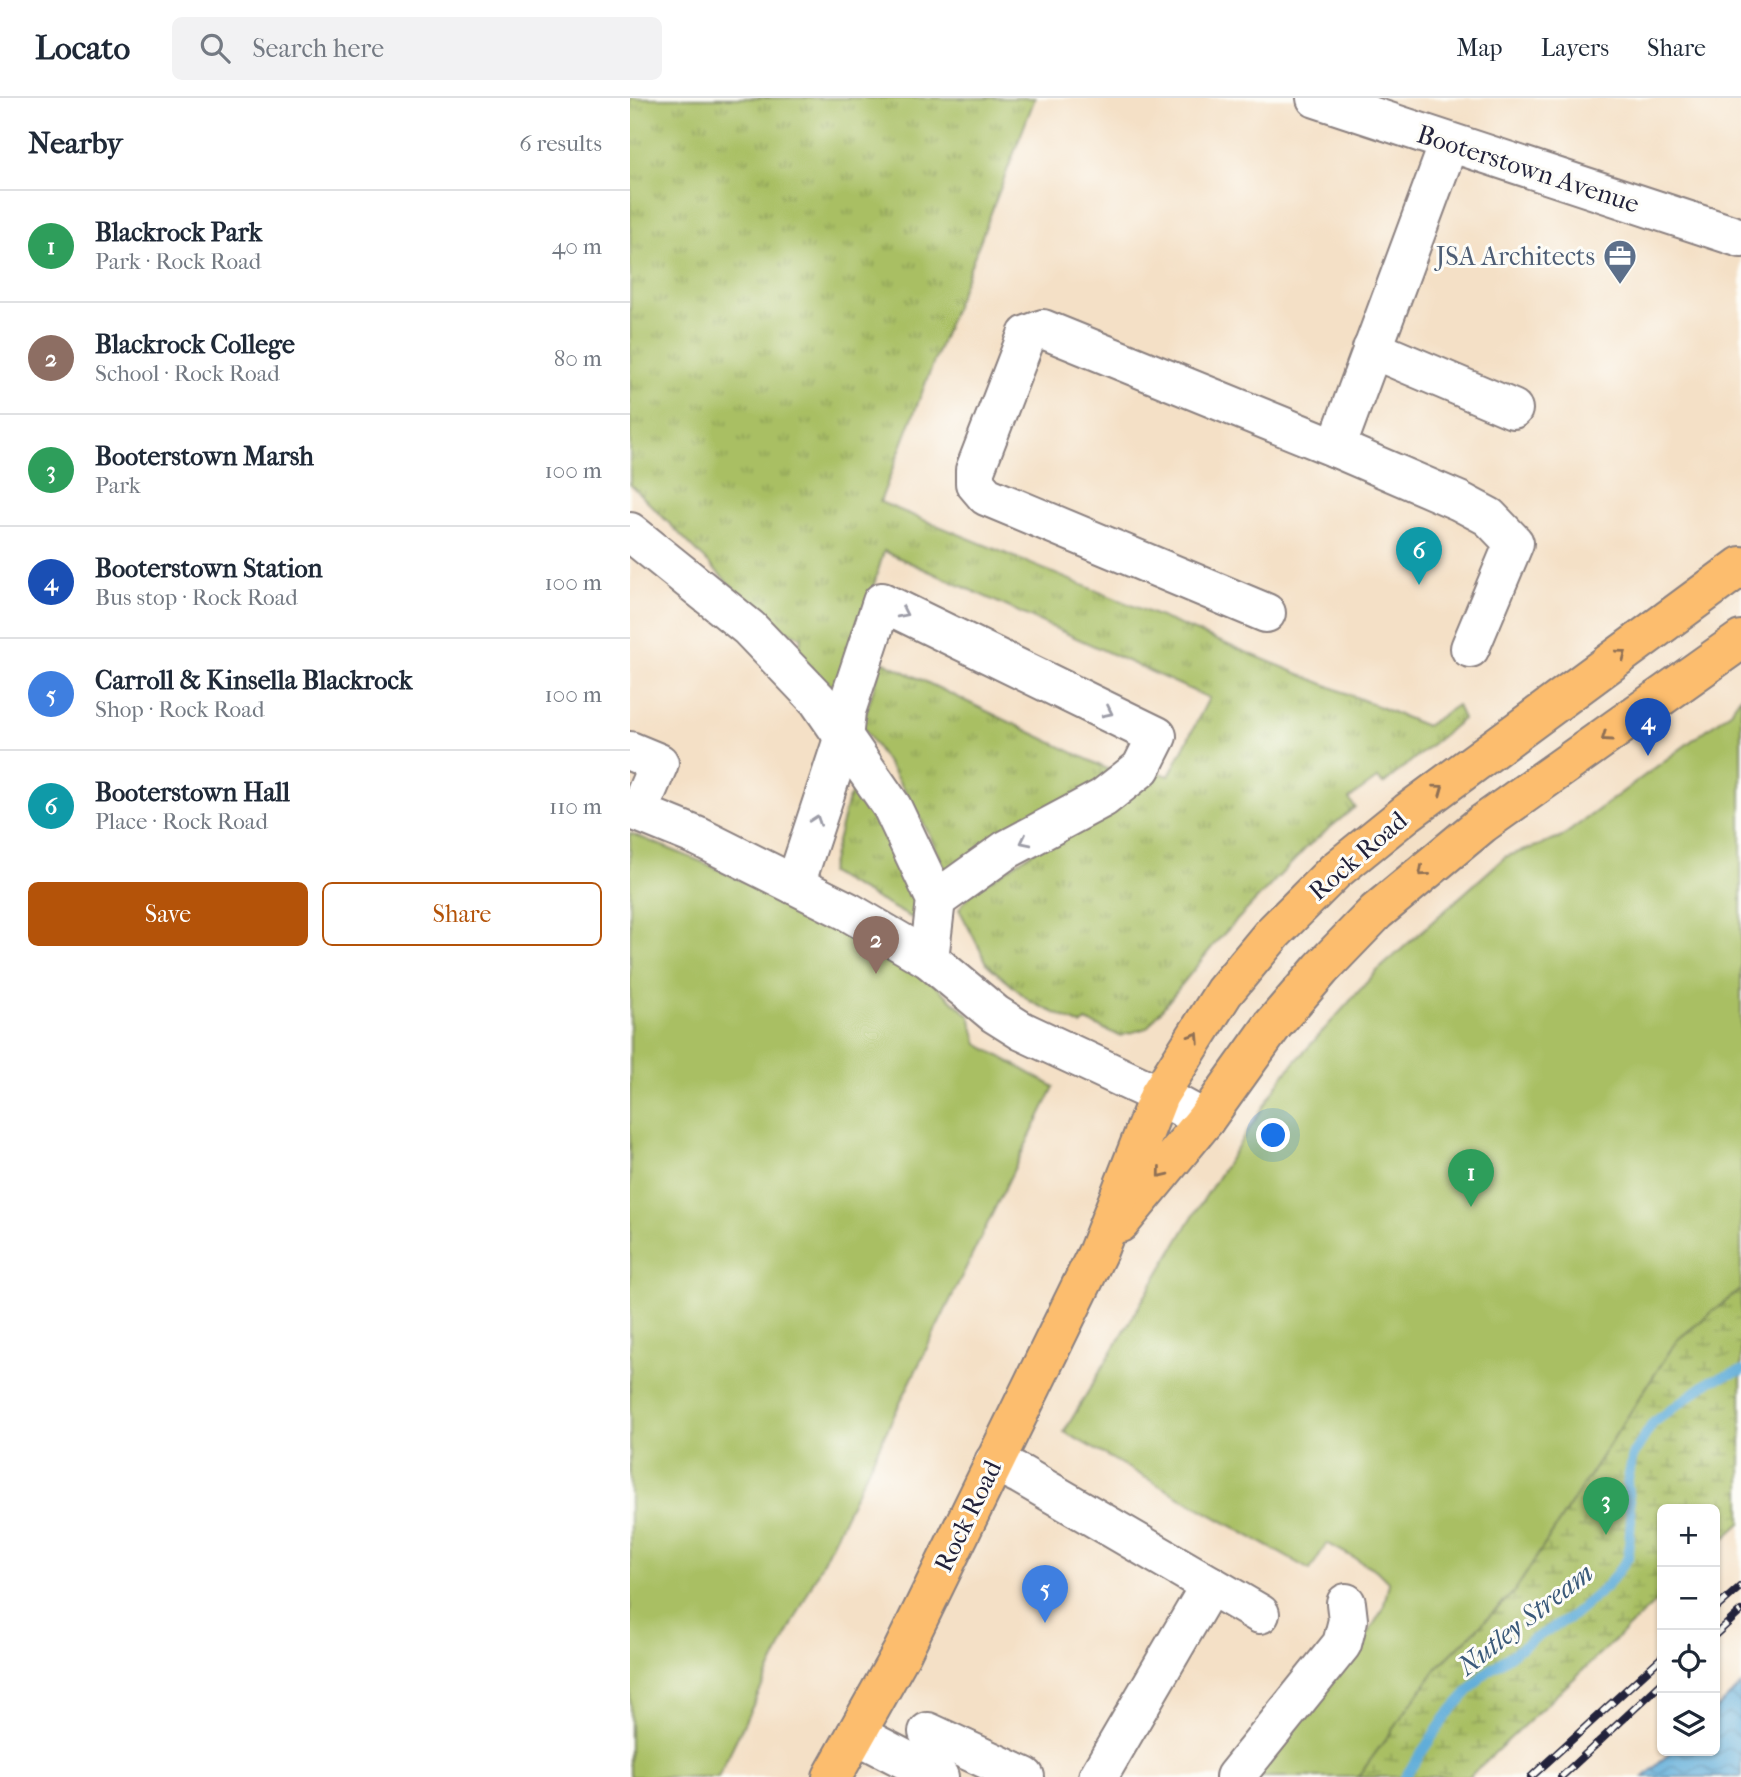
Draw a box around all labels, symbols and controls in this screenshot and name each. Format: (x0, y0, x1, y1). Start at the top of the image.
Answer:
search box (172, 17, 662, 80)
text: Locato (35, 29, 130, 68)
icon: search (196, 29, 234, 67)
text: Search here (252, 33, 384, 64)
text: Map (1457, 34, 1503, 62)
text: Layers (1541, 34, 1609, 62)
text: Share (1647, 34, 1706, 62)
street label: Booterstown Avenue (1413, 118, 1643, 220)
text: Nearby (28, 126, 123, 161)
text: 6 results (519, 130, 602, 157)
text: Blackrock Park (95, 217, 262, 248)
text: 1 (47, 233, 55, 260)
text: 40 m (552, 233, 602, 260)
office icon: JSA Architects (1601, 237, 1639, 286)
place label: JSA Architects (1434, 241, 1595, 272)
text: Park · Rock Road (95, 248, 261, 275)
text: Blackrock College (95, 329, 295, 360)
text: 2 (45, 345, 57, 372)
text: 80 m (554, 345, 602, 372)
text: School · Rock Road (95, 360, 280, 387)
text: Booterstown Marsh (95, 441, 314, 472)
text: 3 (46, 457, 56, 484)
text: 100 m (544, 457, 602, 484)
text: Park (95, 472, 141, 499)
pin: 6 (1396, 527, 1442, 585)
text: Booterstown Station (95, 553, 323, 584)
text: 4 (44, 569, 58, 596)
text: 100 m (544, 569, 602, 596)
text: Bus stop · Rock Road (95, 584, 298, 611)
one-way arrow (896, 604, 908, 618)
one-way arrow (1614, 650, 1626, 663)
text: Carroll & Kinsella Blackrock (95, 665, 412, 696)
text: 5 (46, 681, 56, 708)
text: 100 m (544, 681, 602, 708)
text: Shop · Rock Road (95, 696, 264, 723)
pin: 4 (1625, 698, 1671, 756)
one-way arrow (1101, 704, 1113, 718)
one-way arrow (1601, 729, 1614, 741)
text: Booterstown Hall (95, 777, 290, 808)
one-way arrow (1431, 785, 1444, 798)
text: 6 (45, 793, 57, 820)
text: 110 m (549, 793, 602, 820)
street label: Rock Road (1303, 804, 1414, 907)
text: Place · Rock Road (95, 808, 268, 835)
one-way arrow (808, 815, 822, 827)
one-way arrow (1020, 832, 1032, 846)
one-way arrow (1418, 864, 1431, 876)
button: Save (28, 882, 308, 946)
button: Share (322, 882, 602, 946)
pin: 2 (853, 916, 899, 974)
one-way arrow (1187, 1032, 1200, 1045)
your location (1256, 1118, 1290, 1152)
pin: 1 (1448, 1149, 1494, 1207)
one-way arrow (1158, 1164, 1170, 1177)
street label: Rock Road (928, 1455, 1009, 1577)
pin: 3 (1583, 1477, 1629, 1535)
map controls (1657, 1504, 1720, 1756)
button: + (1657, 1504, 1720, 1567)
water label: Nutley Stream (1450, 1556, 1599, 1683)
pin: 5 (1022, 1565, 1068, 1623)
button: − (1657, 1567, 1720, 1630)
button: locate (1657, 1630, 1720, 1693)
button: layers (1657, 1693, 1720, 1756)

